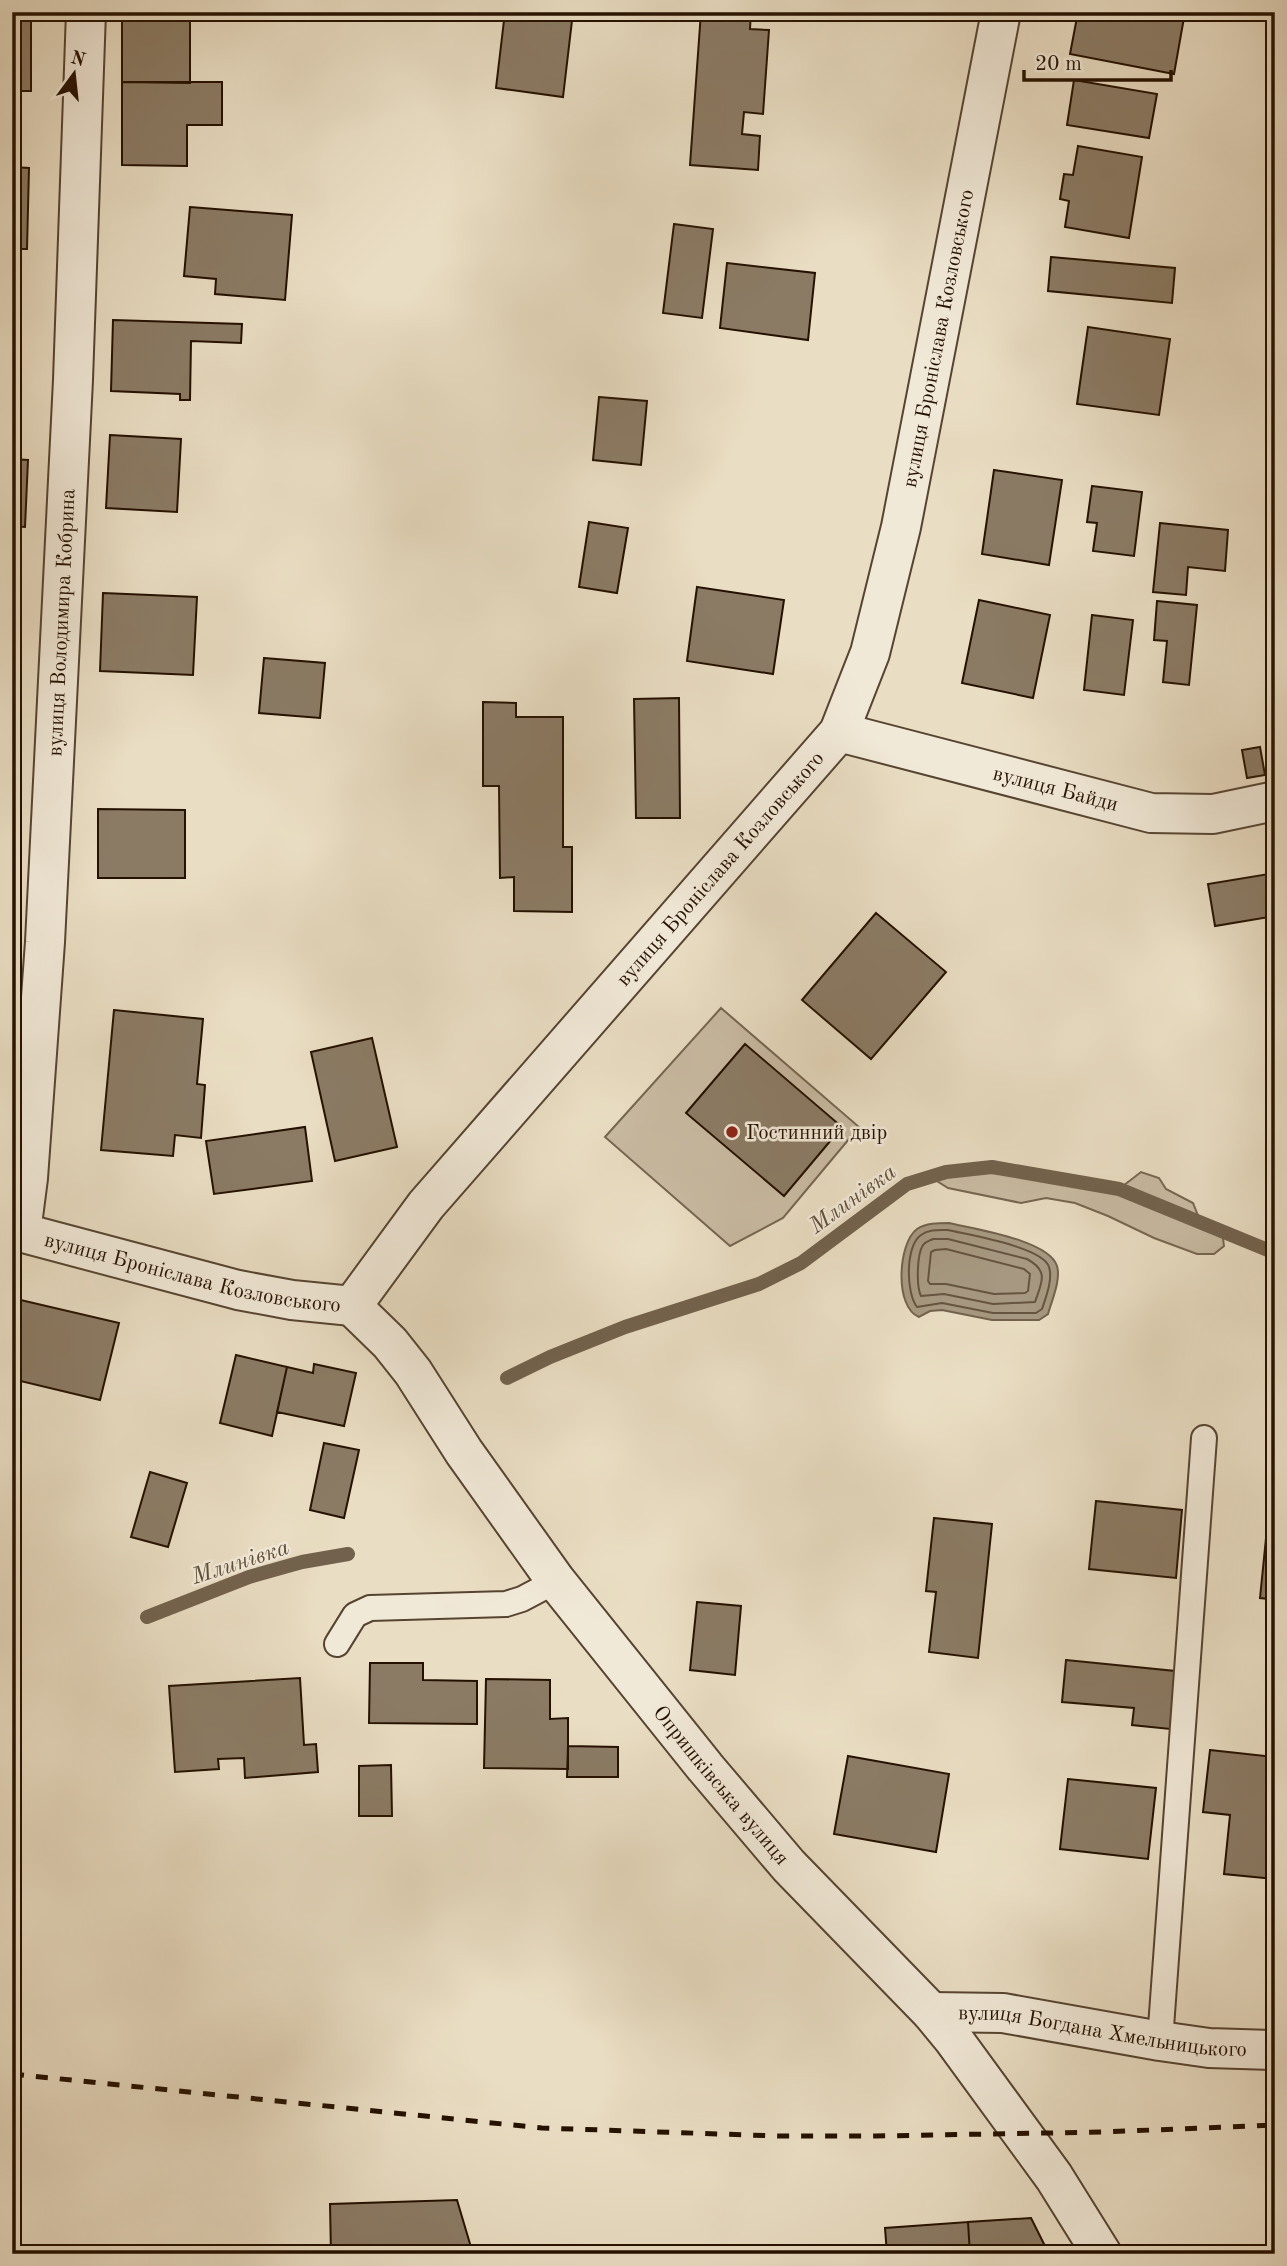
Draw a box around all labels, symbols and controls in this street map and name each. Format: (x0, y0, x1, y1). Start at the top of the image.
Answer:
north arrow (38, 38, 108, 108)
scale bar (1024, 38, 1172, 82)
text: N (68, 49, 88, 71)
text: 20 m (1035, 54, 1082, 75)
street label: вулиця Броніслава Козловського (900, 188, 978, 490)
street label: вулиця Володимира Кобрина (45, 488, 80, 757)
street label: вулиця Броніслава Козловського (613, 748, 829, 991)
street label: вулиця Байди (991, 763, 1120, 816)
place label: Гостинний двір (746, 1123, 887, 1144)
marker: Гостинний двір (724, 1124, 740, 1140)
water label: Млинівка (804, 1160, 901, 1239)
street label: вулиця Броніслава Козловського (42, 1230, 342, 1317)
water label: Млинівка (188, 1536, 292, 1589)
street label: Опришківська вулиця (648, 1702, 792, 1870)
street label: вулиця Богдана Хмельницького (958, 2003, 1247, 2061)

